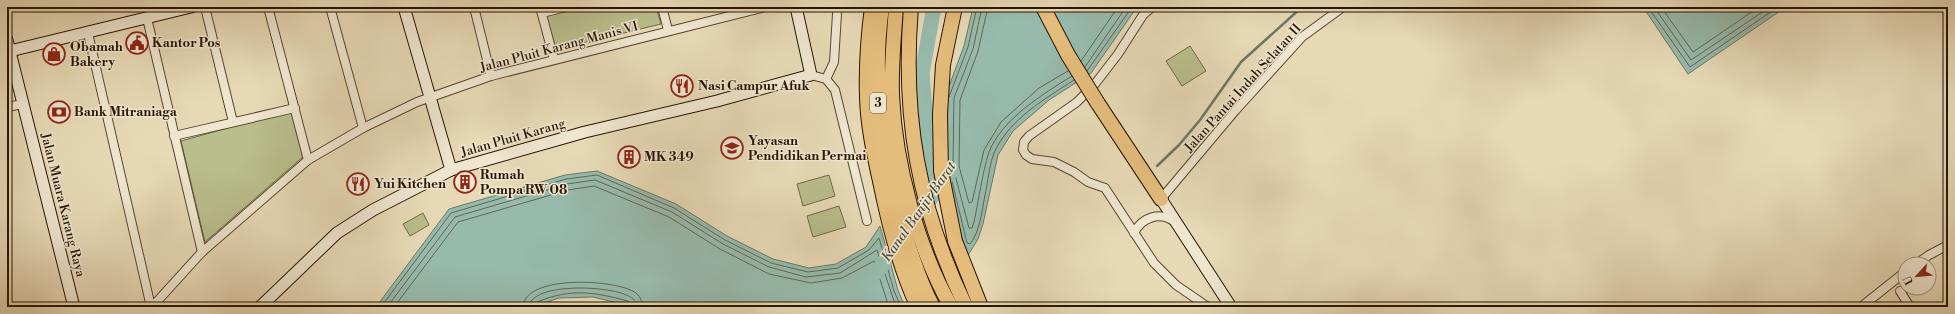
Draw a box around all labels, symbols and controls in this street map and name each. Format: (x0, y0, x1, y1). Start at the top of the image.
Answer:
street label: Jalan Pluit Karang Manis VI (477, 18, 640, 76)
street label: Jalan Pantai Indah Selatan II (1181, 21, 1305, 156)
public building icon: Kantor Pos (124, 30, 150, 56)
place label: Kantor Pos (152, 35, 221, 51)
place label: Obamah Bakery (70, 39, 123, 70)
shop icon: Obamah Bakery (41, 41, 67, 67)
restaurant icon: Nasi Campur Afuk (669, 73, 695, 99)
place label: Nasi Campur Afuk (698, 78, 811, 94)
road number: 3 (870, 93, 886, 113)
bank icon: Bank Mitraniaga (46, 99, 72, 125)
place label: Bank Mitraniaga (74, 104, 178, 120)
street label: Jalan Pluit Karang (458, 115, 567, 161)
street label: Jalan Muara Karang Raya (37, 130, 89, 279)
place label: Yayasan Pendidikan Permai (748, 133, 866, 164)
school or university icon: Yayasan Pendidikan Permai (719, 135, 745, 161)
building icon: MK 349 (616, 144, 642, 170)
place label: MK 349 (644, 149, 694, 165)
water label: Kanal Banjir Barat (878, 158, 961, 266)
place label: Rumah Pompa RW 08 (480, 167, 567, 198)
building icon: Rumah Pompa RW 08 (452, 169, 478, 195)
restaurant icon: Yui Kitchen (345, 171, 371, 197)
place label: Yui Kitchen (374, 176, 446, 192)
north arrow (1897, 256, 1937, 296)
text: U (1901, 273, 1917, 287)

